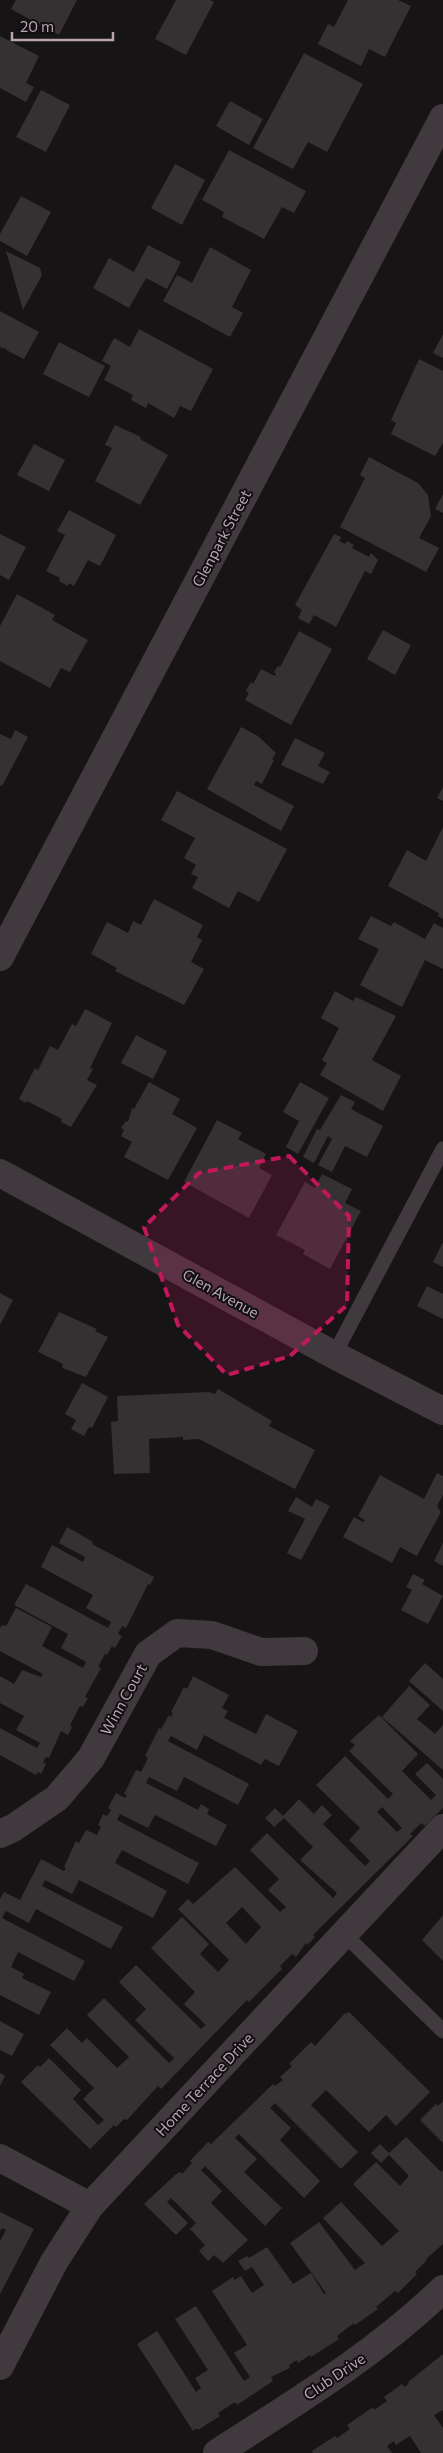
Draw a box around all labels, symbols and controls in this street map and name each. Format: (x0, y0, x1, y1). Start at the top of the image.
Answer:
scale bar (12, 10, 114, 42)
text: 20 m (20, 17, 54, 35)
street label: Glenpark Street (188, 486, 254, 590)
street label: Glen Avenue (180, 1265, 262, 1321)
street label: Winn Court (96, 1660, 150, 1738)
street label: Home Terrace Drive (152, 2029, 257, 2139)
street label: Club Drive (300, 2349, 368, 2403)

